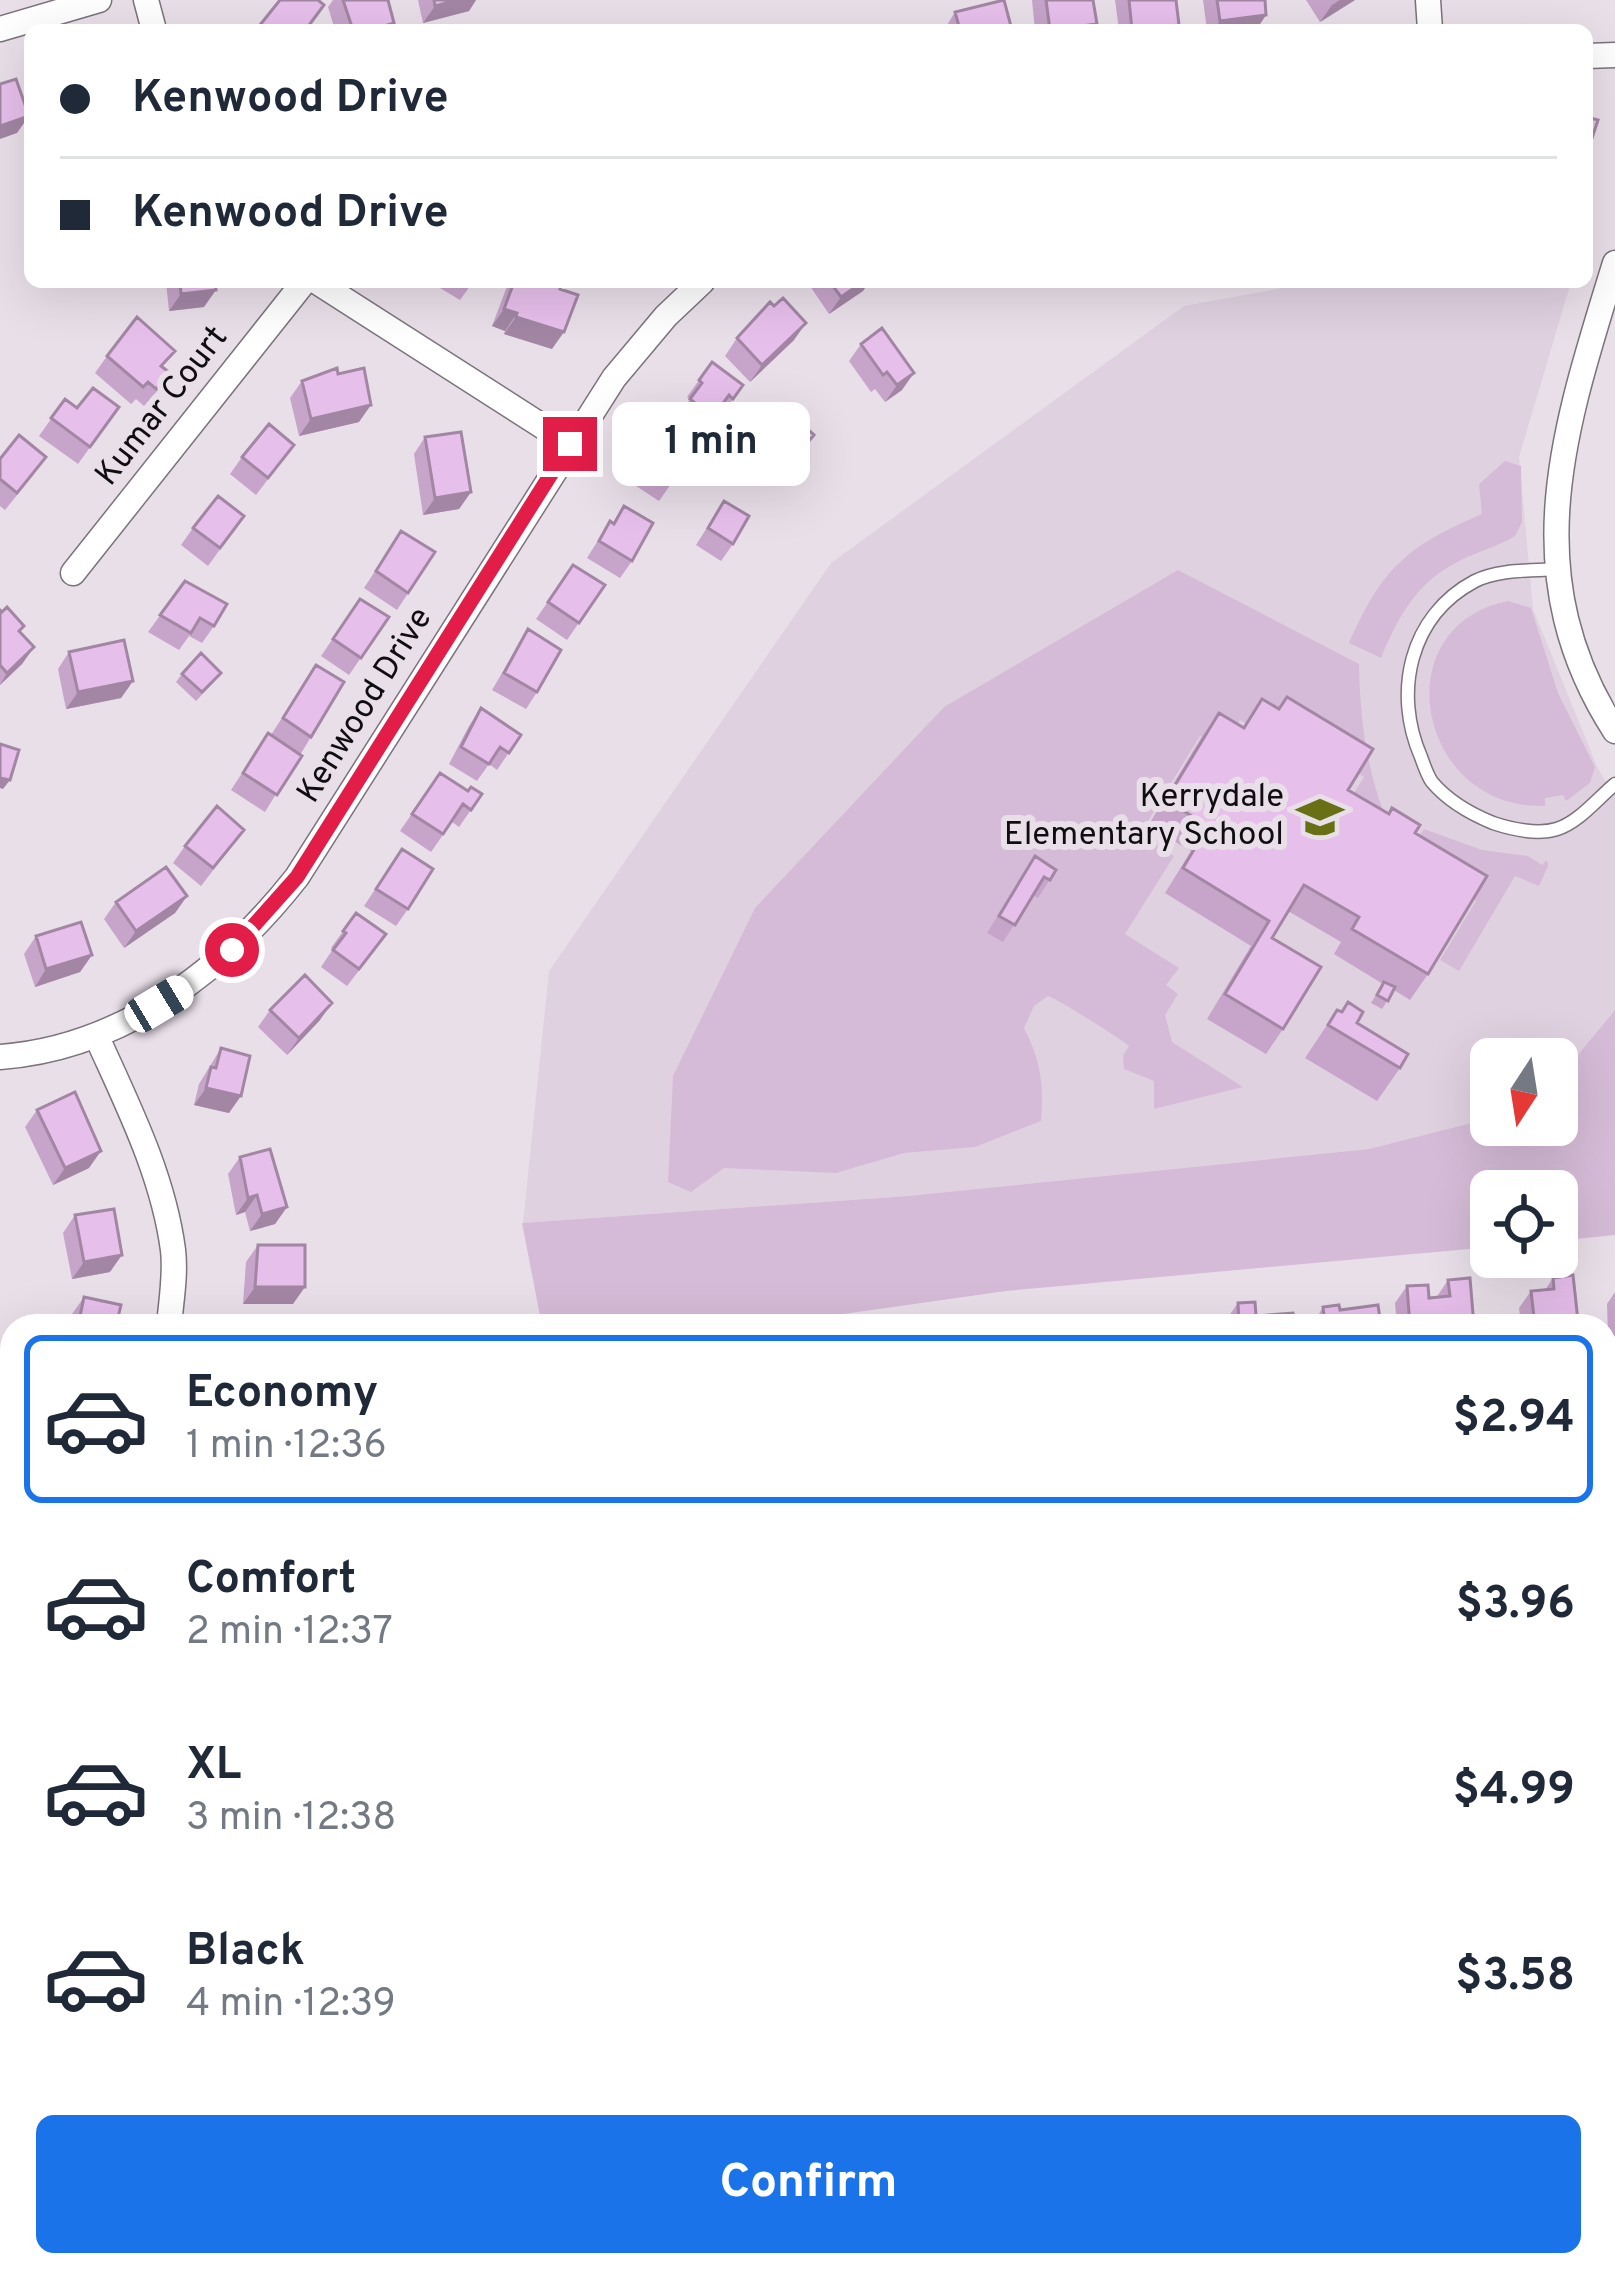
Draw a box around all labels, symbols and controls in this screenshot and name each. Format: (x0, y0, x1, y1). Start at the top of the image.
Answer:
text: Kenwood Drive (132, 71, 449, 128)
text: Kenwood Drive (132, 186, 449, 243)
street label: Kumar Court (88, 319, 238, 495)
callout: 1 min (612, 402, 810, 486)
route end (543, 417, 597, 471)
text: 1 min (664, 419, 758, 468)
street label: Kenwood Drive (289, 600, 443, 812)
place label: Kerrydale Elementary School (1004, 777, 1284, 857)
school or university icon: Kerrydale Elementary School (1295, 792, 1345, 842)
route start (205, 923, 259, 977)
car (119, 970, 199, 1038)
north arrow (1470, 1038, 1578, 1146)
map controls (1470, 1038, 1578, 1278)
button: locate (1470, 1170, 1578, 1278)
icon: car (42, 1365, 150, 1473)
text: Economy (186, 1366, 378, 1423)
text: $2.94 (1453, 1391, 1575, 1448)
text: 1 min · 12:36 (186, 1423, 387, 1472)
icon: car (42, 1551, 150, 1659)
text: Comfort (186, 1552, 356, 1609)
text: $3.96 (1456, 1577, 1575, 1634)
text: 2 min · 12:37 (186, 1609, 393, 1658)
icon: car (42, 1737, 150, 1845)
text: XL (186, 1738, 241, 1795)
text: $4.99 (1453, 1763, 1575, 1820)
text: 3 min · 12:38 (186, 1795, 396, 1844)
icon: car (42, 1923, 150, 2031)
text: Black (186, 1924, 305, 1981)
text: $3.58 (1455, 1949, 1575, 2006)
text: 4 min · 12:39 (186, 1981, 396, 2030)
button: Confirm (36, 2115, 1581, 2253)

